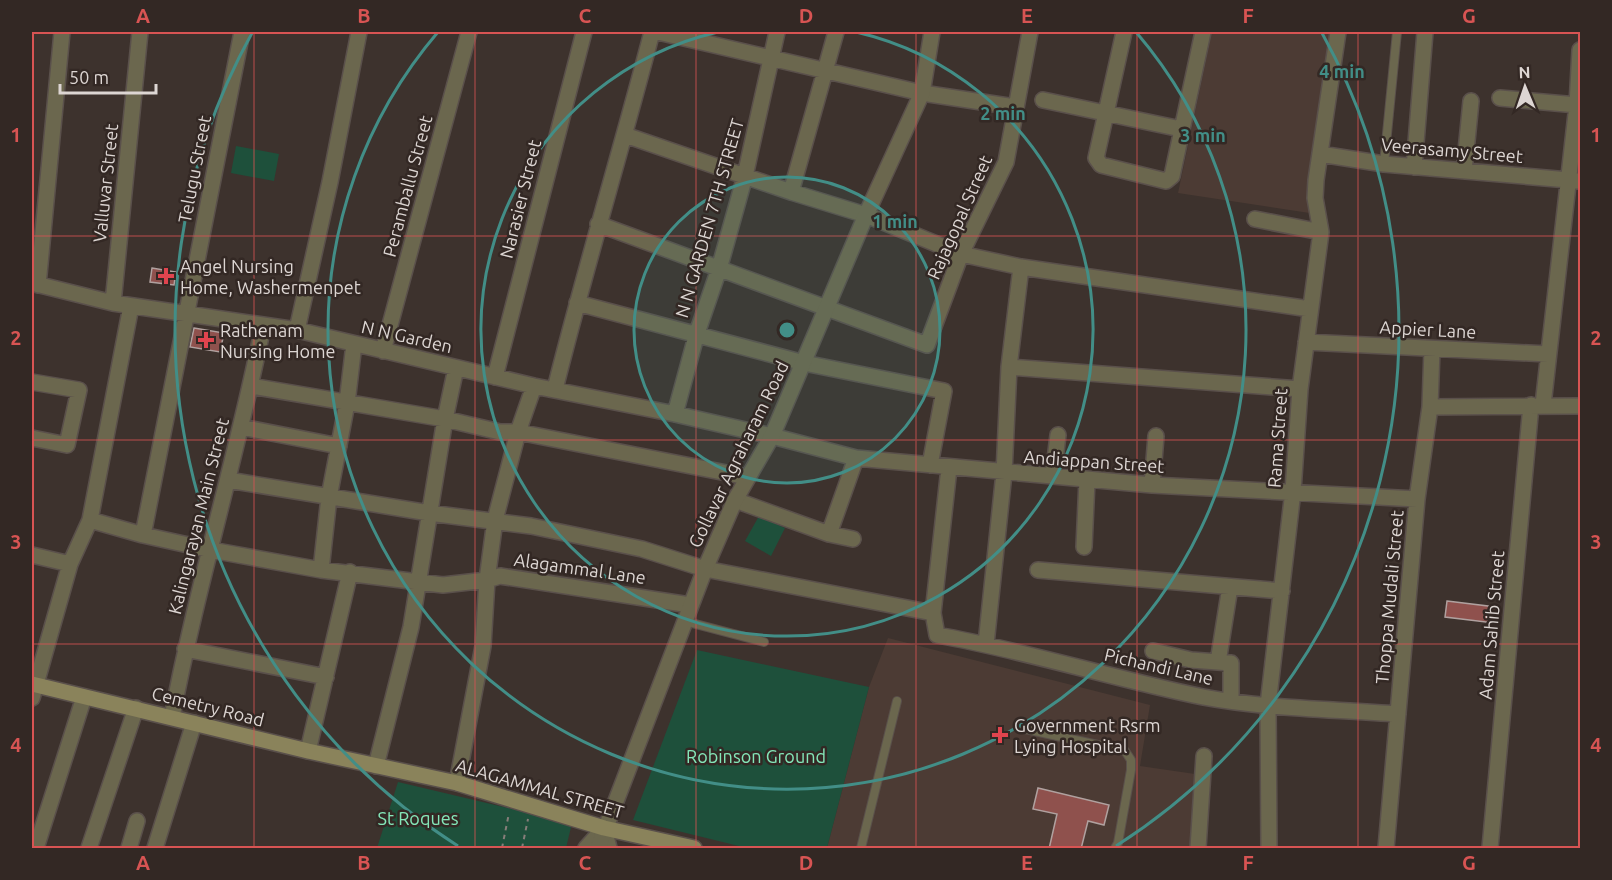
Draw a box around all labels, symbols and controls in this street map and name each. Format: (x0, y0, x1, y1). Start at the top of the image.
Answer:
text: A (136, 4, 150, 27)
text: B (357, 4, 371, 27)
text: C (579, 4, 592, 27)
text: D (799, 4, 813, 27)
text: E (1021, 4, 1033, 27)
text: F (1242, 4, 1254, 27)
text: G (1462, 4, 1476, 27)
scale bar (60, 57, 156, 95)
north arrow (1495, 57, 1555, 117)
text: 4 min (1319, 61, 1365, 81)
text: N (1518, 63, 1531, 81)
text: 50 m (69, 67, 109, 87)
text: 2 min (980, 103, 1026, 123)
street label: Peramballu Street (378, 113, 436, 259)
street label: Telugu Street (174, 114, 214, 224)
street label: N N GARDEN 7TH STREET (671, 116, 747, 320)
text: 1 (10, 123, 22, 146)
street label: Valluvar Street (89, 123, 121, 243)
text: 1 (1590, 123, 1602, 146)
text: 3 min (1180, 125, 1226, 145)
street label: Veerasamy Street (1380, 134, 1524, 166)
street label: Narasier Street (496, 138, 544, 260)
street label: Rajagopal Street (923, 152, 995, 282)
text: 1 min (872, 211, 918, 231)
place label: Angel Nursing Home, Washermenpet (180, 256, 361, 297)
marker: Angel Nursing Home, Washermenpet (157, 267, 175, 285)
street label: N N Garden (360, 316, 454, 356)
street label: Appier Lane (1379, 316, 1477, 342)
place label: Rathenam Nursing Home (220, 320, 335, 361)
centre of rings (777, 320, 797, 340)
text: 2 (10, 326, 22, 349)
text: 2 (1590, 326, 1602, 349)
marker: Rathenam Nursing Home (197, 331, 215, 349)
street label: Gollavar Agraharam Road (684, 358, 792, 550)
street label: Rama Street (1264, 388, 1290, 488)
street label: Kalingarayan Main Street (164, 416, 232, 616)
street label: Andiappan Street (1023, 446, 1165, 476)
street label: Thoppa Mudali Street (1371, 509, 1407, 685)
text: 3 (10, 530, 22, 553)
text: 3 (1590, 530, 1602, 553)
street label: Alagammal Lane (513, 549, 647, 587)
street label: Adam Sahib Street (1475, 550, 1507, 700)
street label: Pichandi Lane (1103, 644, 1215, 688)
street label: Cemetry Road (150, 682, 266, 730)
place label: Government Rsrm Lying Hospital (1014, 715, 1161, 756)
marker: Government Rsrm Lying Hospital (991, 726, 1009, 744)
text: 4 (10, 733, 22, 756)
text: 4 (1590, 733, 1602, 756)
park label: Robinson Ground (686, 746, 826, 766)
street label: ALAGAMMAL STREET (454, 754, 626, 822)
park label: St Roques (378, 808, 459, 828)
text: A (136, 851, 150, 874)
text: B (357, 851, 371, 874)
text: C (579, 851, 592, 874)
text: D (799, 851, 813, 874)
text: E (1021, 851, 1033, 874)
text: F (1242, 851, 1254, 874)
text: G (1462, 851, 1476, 874)

